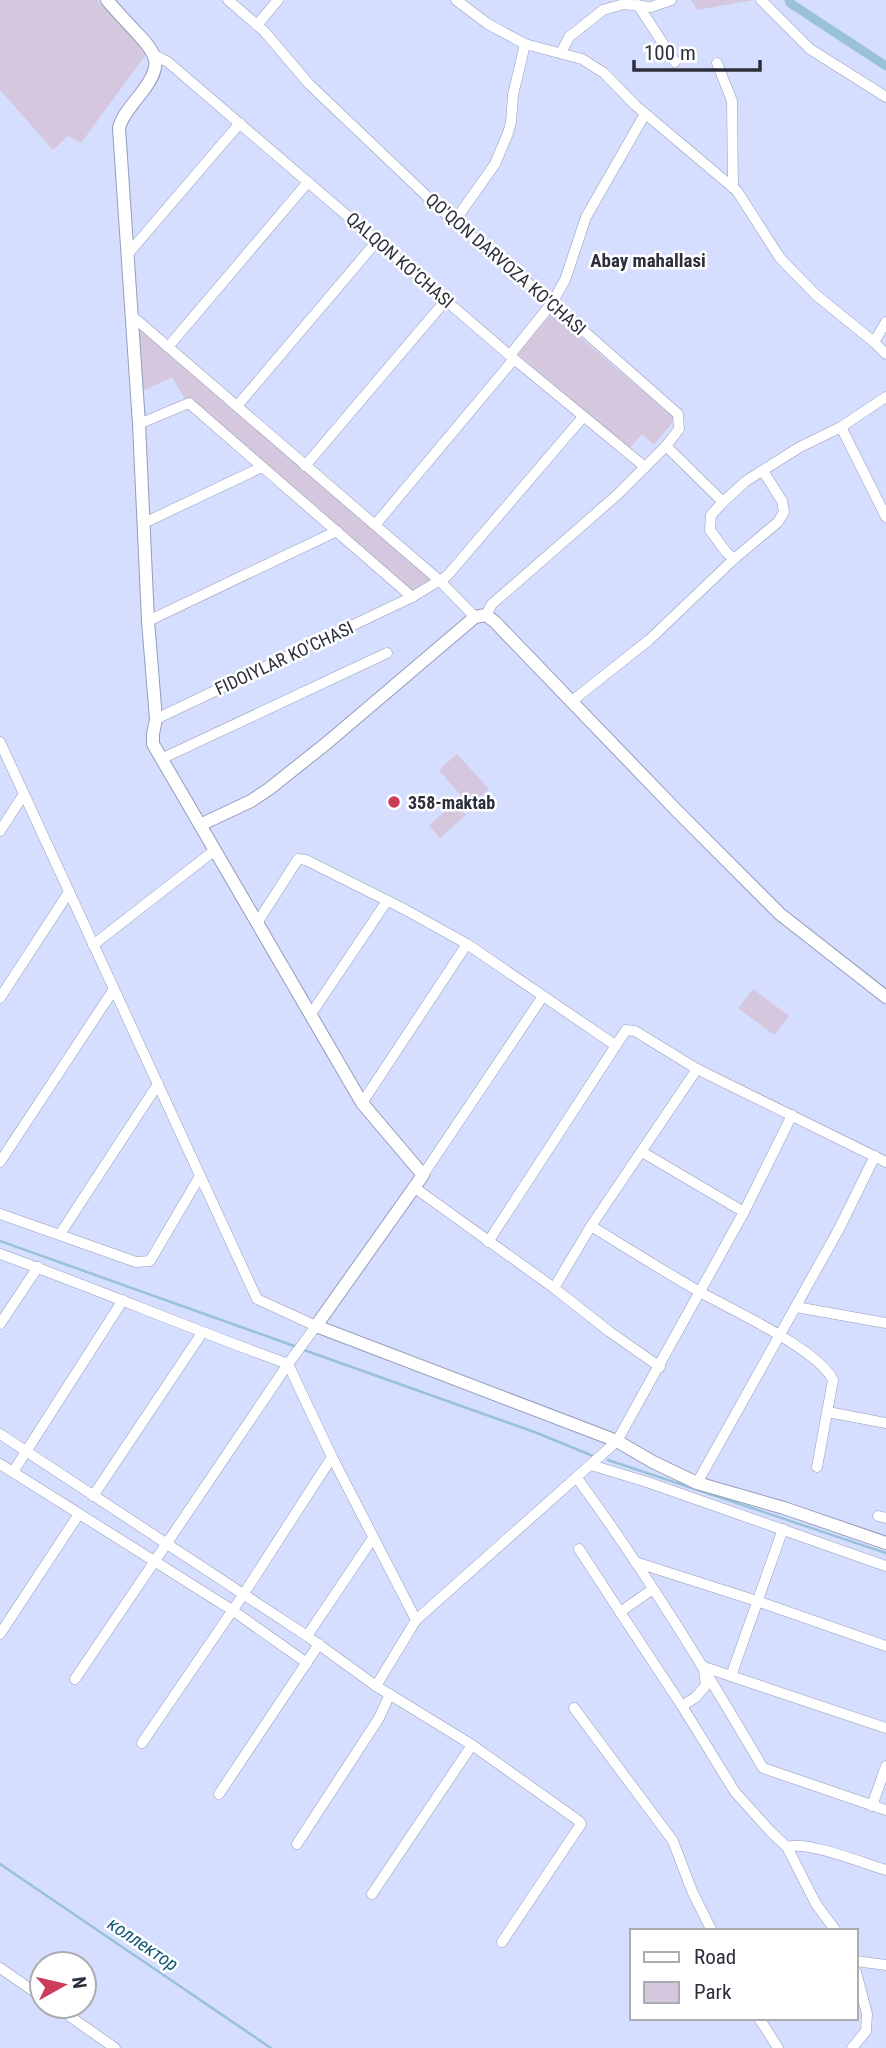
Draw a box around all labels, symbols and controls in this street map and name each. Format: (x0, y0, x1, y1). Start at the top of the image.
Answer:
scale bar (634, 28, 760, 72)
text: 100 m (644, 41, 696, 65)
street label: QO'QON DARVOZA KO'CHASI (422, 189, 590, 339)
street label: QALQON KO'CHASI (342, 208, 458, 312)
district label: Abay mahallasi (590, 249, 706, 272)
street label: FIDOIYLAR KO'CHASI (212, 617, 356, 699)
place label: 358-maktab (408, 792, 495, 813)
marker: 358-maktab (386, 794, 402, 810)
water label: коллектор (103, 1912, 183, 1976)
legend (630, 1929, 858, 2020)
text: Road (694, 1945, 736, 1969)
north arrow (28, 1950, 98, 2020)
text: N (67, 1975, 92, 1990)
text: Park (694, 1980, 732, 2004)

